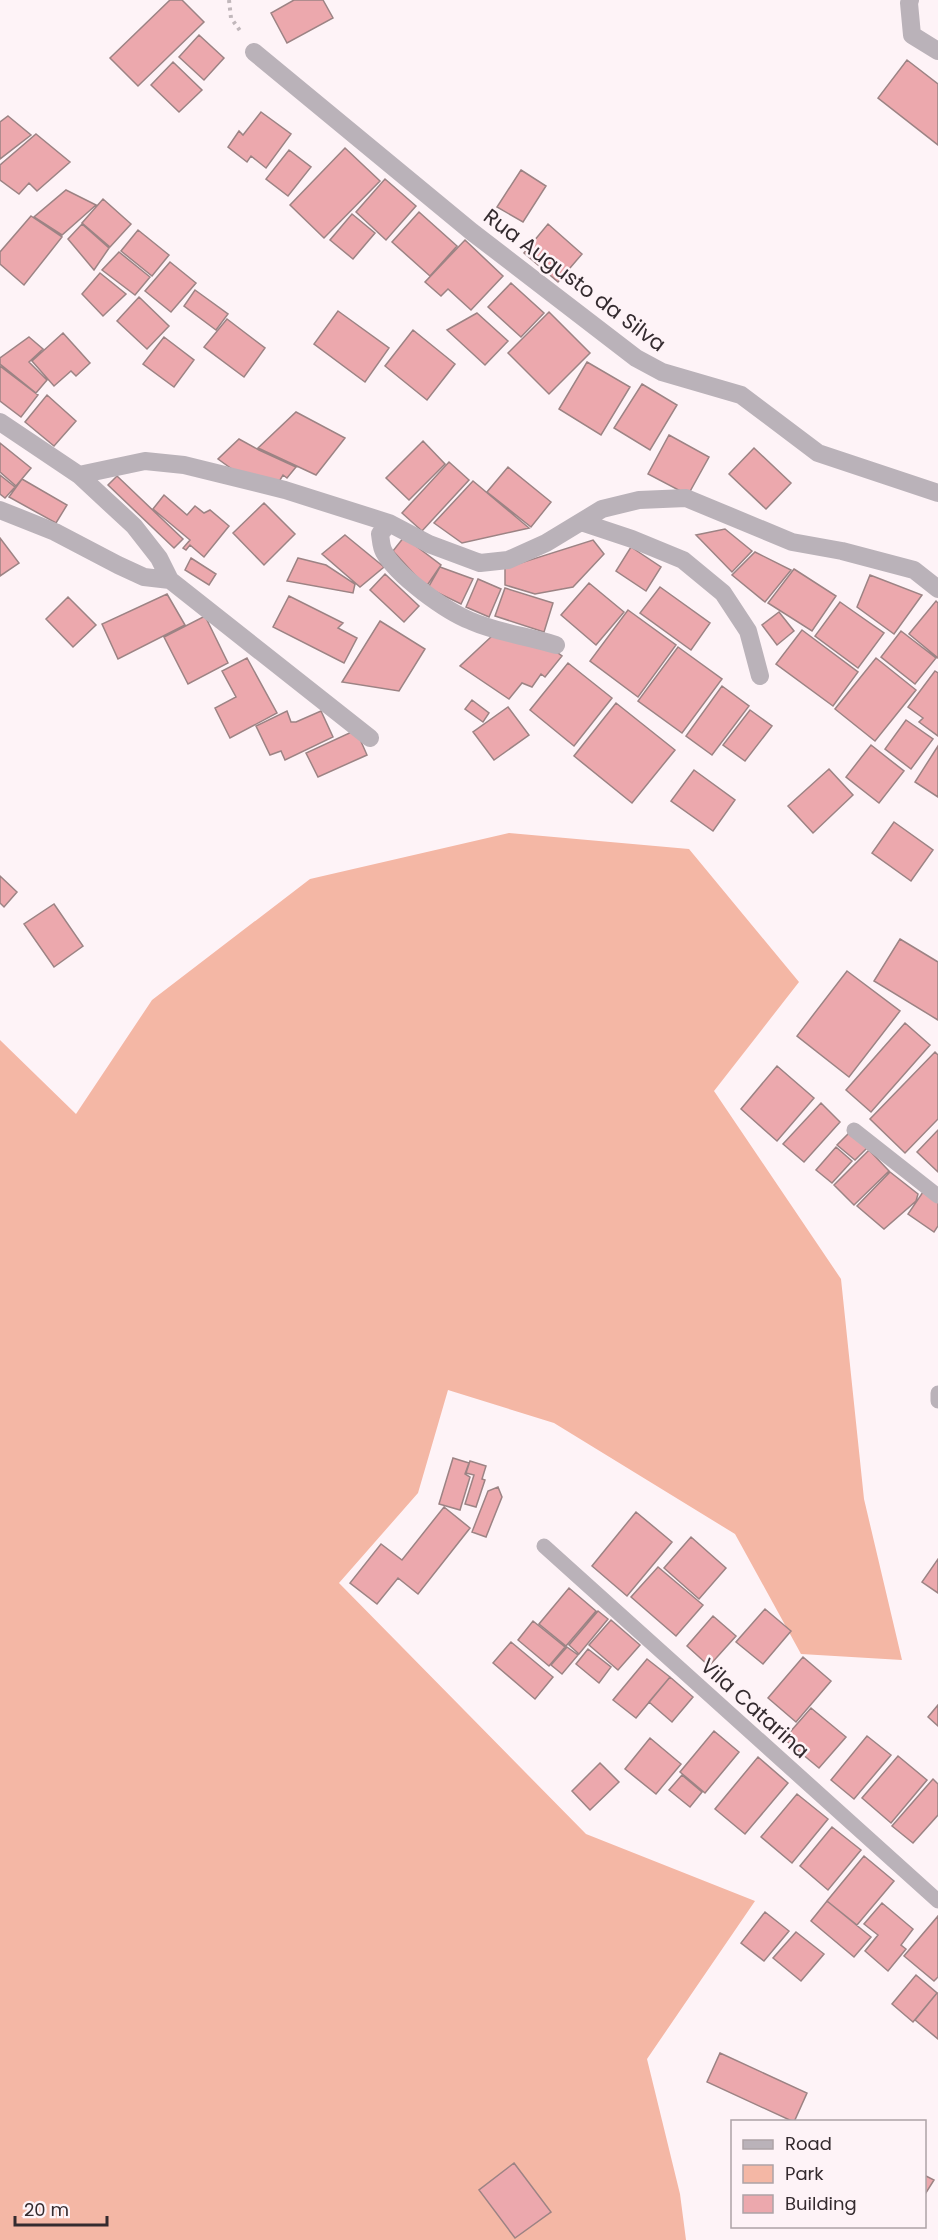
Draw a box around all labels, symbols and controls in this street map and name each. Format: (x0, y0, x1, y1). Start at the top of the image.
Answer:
street label: Rua Augusto da Silva (478, 202, 672, 358)
street label: Vila Catarina (694, 1651, 816, 1765)
legend (731, 2120, 926, 2228)
text: Road (785, 2131, 832, 2156)
text: Park (785, 2161, 824, 2186)
scale bar (15, 2189, 106, 2227)
text: Building (785, 2191, 857, 2216)
text: 20 m (24, 2197, 69, 2222)

